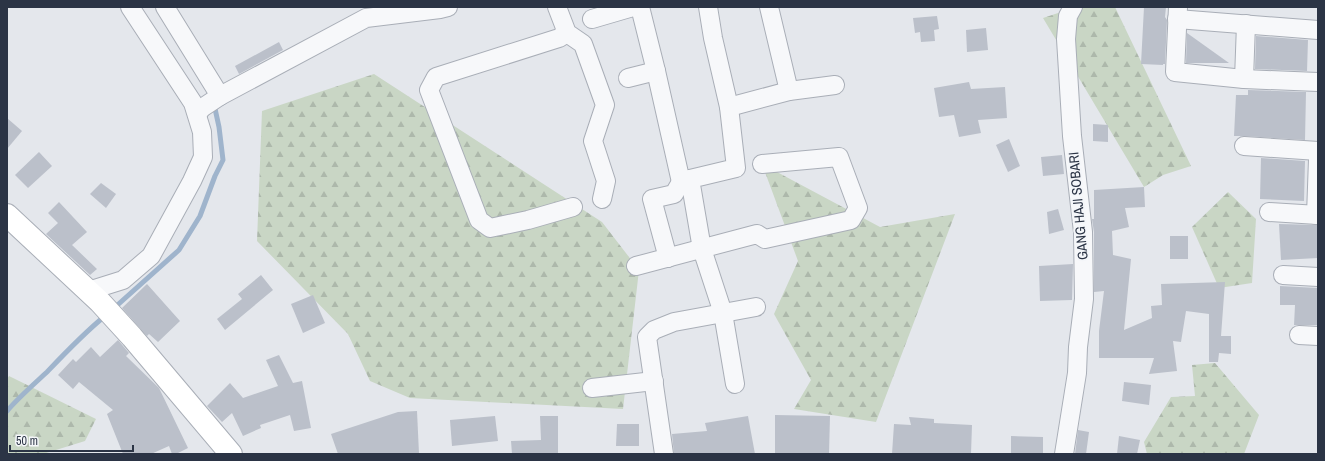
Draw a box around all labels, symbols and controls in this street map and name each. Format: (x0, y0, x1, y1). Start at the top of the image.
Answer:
street label: GANG HAJI SOBARI (1064, 151, 1092, 261)
scale bar (10, 427, 133, 453)
text: 50 m (16, 433, 38, 449)

